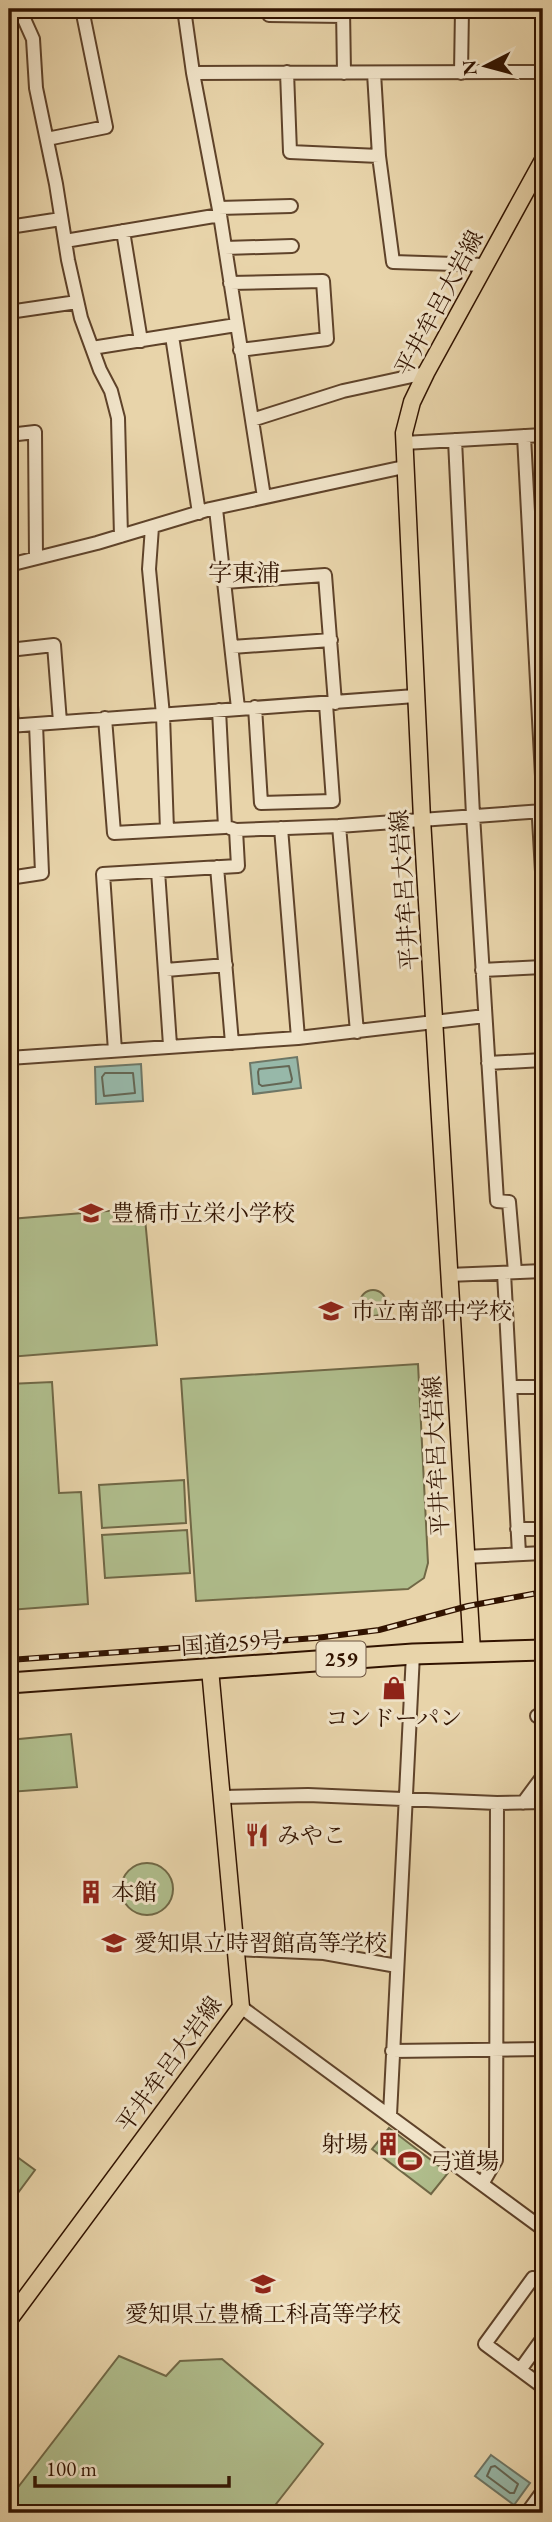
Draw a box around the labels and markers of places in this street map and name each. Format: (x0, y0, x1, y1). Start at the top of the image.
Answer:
place label: 豊橋市立栄小学校 (111, 1198, 295, 1228)
school or university icon: 豊橋市立栄小学校 (77, 1199, 105, 1227)
place label: 市立南部中学校 (351, 1296, 512, 1326)
school or university icon: 市立南部中学校 (317, 1297, 345, 1325)
shop icon: コンドーパン (380, 1674, 408, 1702)
place label: コンドーパン (326, 1703, 462, 1733)
place label: みやこ (277, 1820, 346, 1850)
restaurant icon: みやこ (243, 1821, 271, 1849)
place label: 本館 (111, 1877, 157, 1907)
building icon: 本館 (77, 1878, 105, 1906)
place label: 愛知県立時習館高等学校 (134, 1928, 387, 1958)
school or university icon: 愛知県立時習館高等学校 (100, 1929, 128, 1957)
place label: 射場 (322, 2129, 368, 2159)
building icon: 射場 (374, 2130, 402, 2158)
place label: 弓道場 (430, 2146, 499, 2176)
sports icon: 弓道場 (396, 2147, 424, 2175)
school or university icon: 愛知県立豊橋工科高等学校 (249, 2270, 277, 2298)
place label: 愛知県立豊橋工科高等学校 (125, 2299, 401, 2329)

